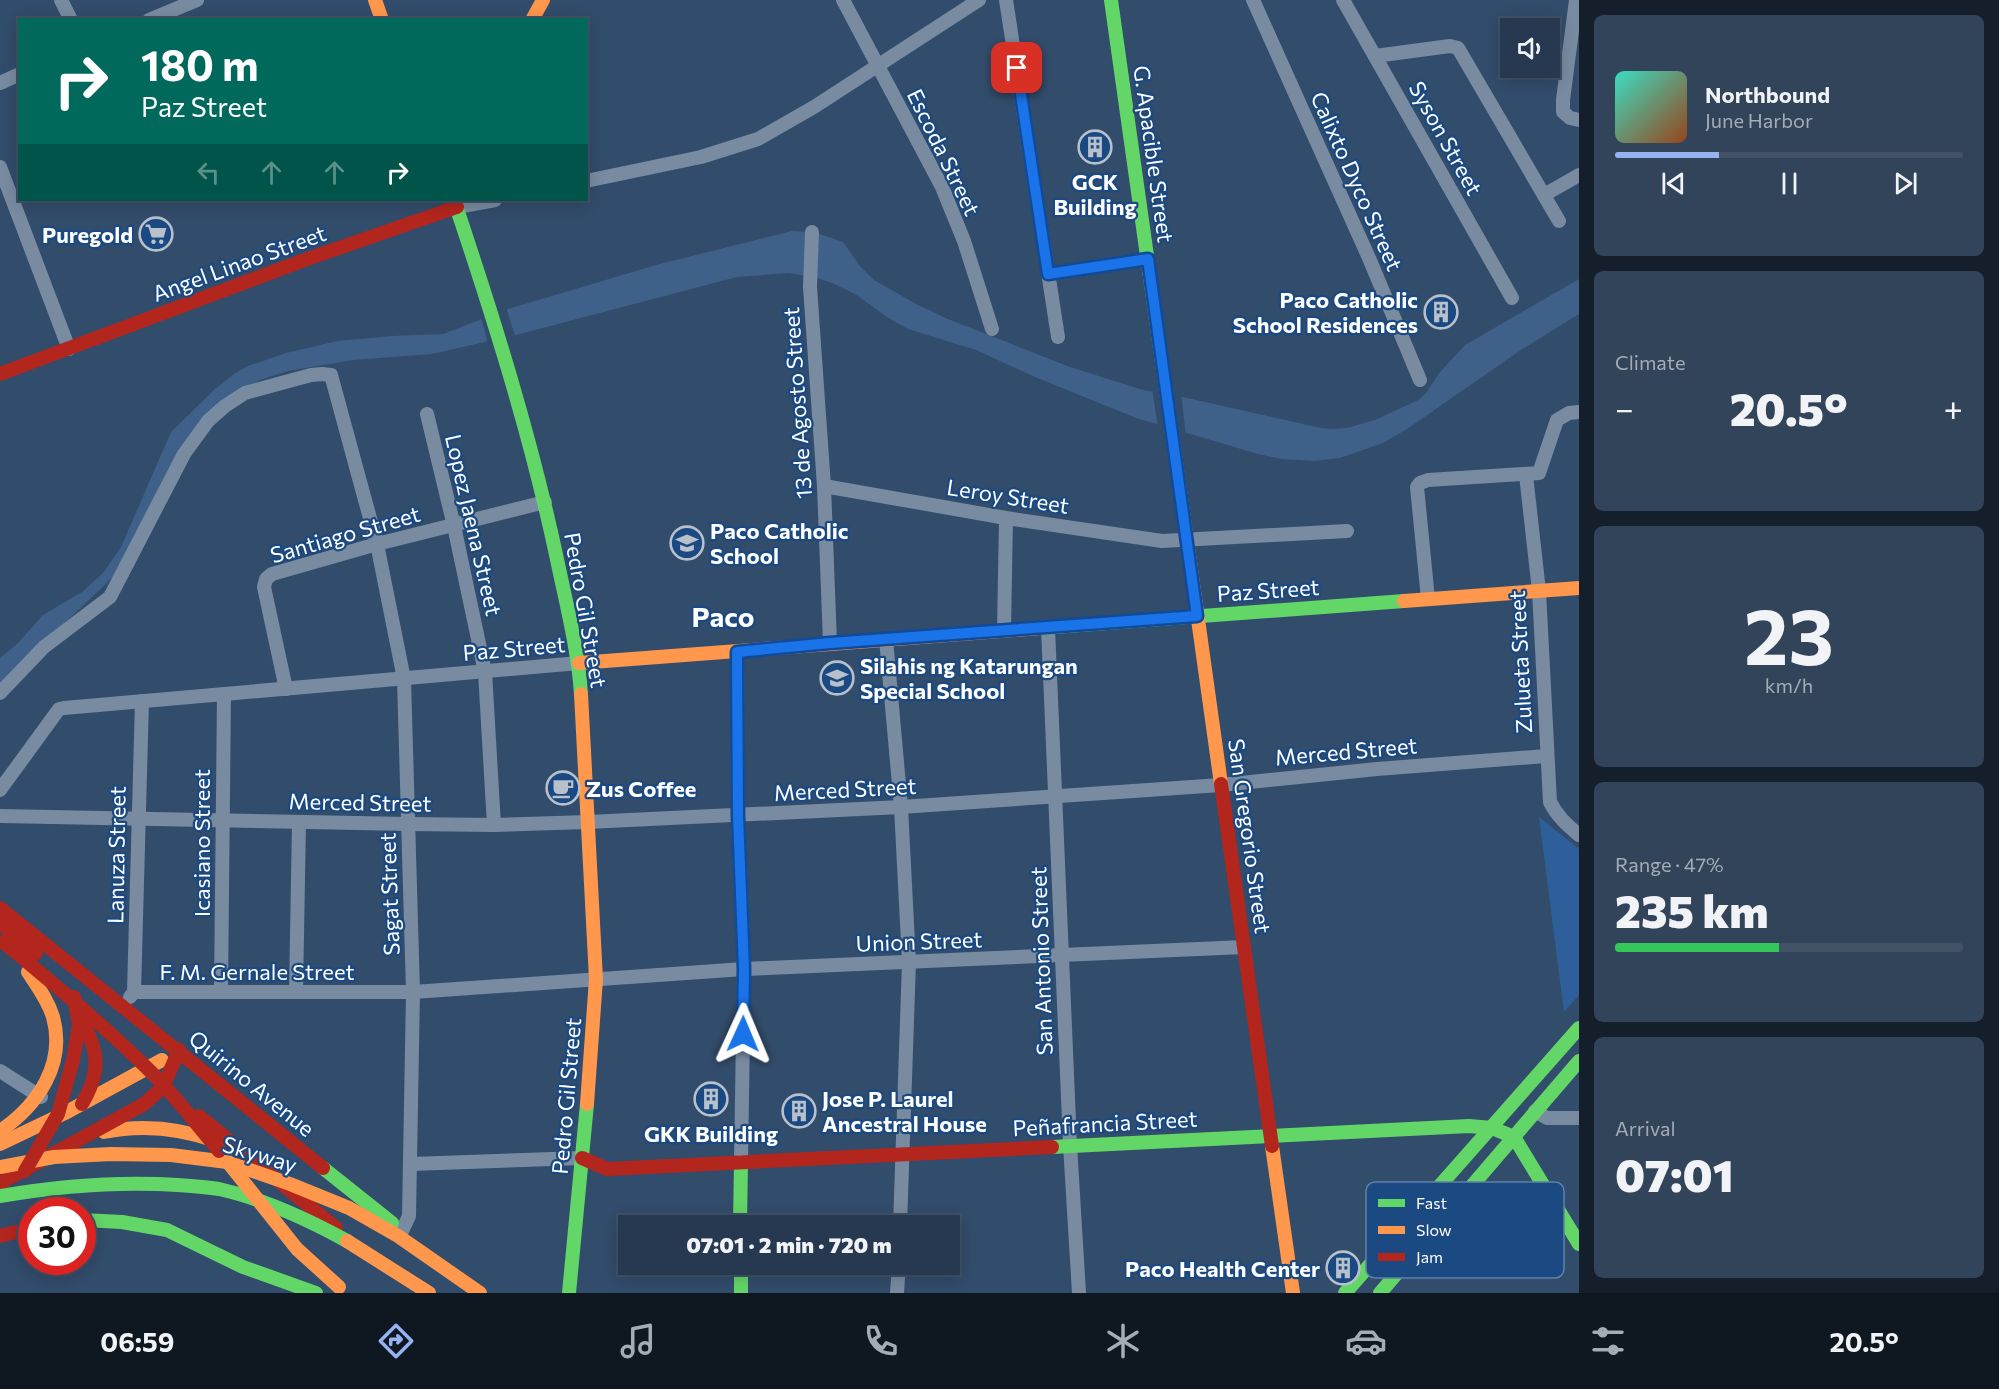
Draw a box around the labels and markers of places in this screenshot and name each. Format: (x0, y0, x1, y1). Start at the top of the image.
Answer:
pin (991, 42, 1042, 93)
building icon: GCK Building (1077, 129, 1113, 165)
place label: GCK Building (1053, 168, 1137, 220)
supermarket icon: Puregold (138, 216, 174, 252)
place label: Puregold (42, 221, 133, 248)
place label: Paco Catholic School Residences (1233, 286, 1418, 338)
building icon: Paco Catholic School Residences (1423, 294, 1459, 330)
place label: Paco Catholic School (710, 517, 848, 569)
school or university icon: Paco Catholic School (669, 525, 705, 561)
place label: Silahis ng Katarungan Special School (860, 652, 1078, 704)
school or university icon: Silahis ng Katarungan Special School (819, 660, 855, 696)
cafe icon: Zus Coffee (545, 770, 581, 806)
place label: Zus Coffee (586, 775, 696, 802)
building icon: GKK Building (693, 1081, 729, 1117)
place label: Jose P. Laurel Ancestral House (822, 1085, 987, 1137)
building icon: Jose P. Laurel Ancestral House (781, 1093, 817, 1129)
place label: GKK Building (644, 1120, 778, 1147)
building icon: Paco Health Center (1325, 1250, 1361, 1286)
place label: Paco Health Center (1125, 1255, 1320, 1282)

